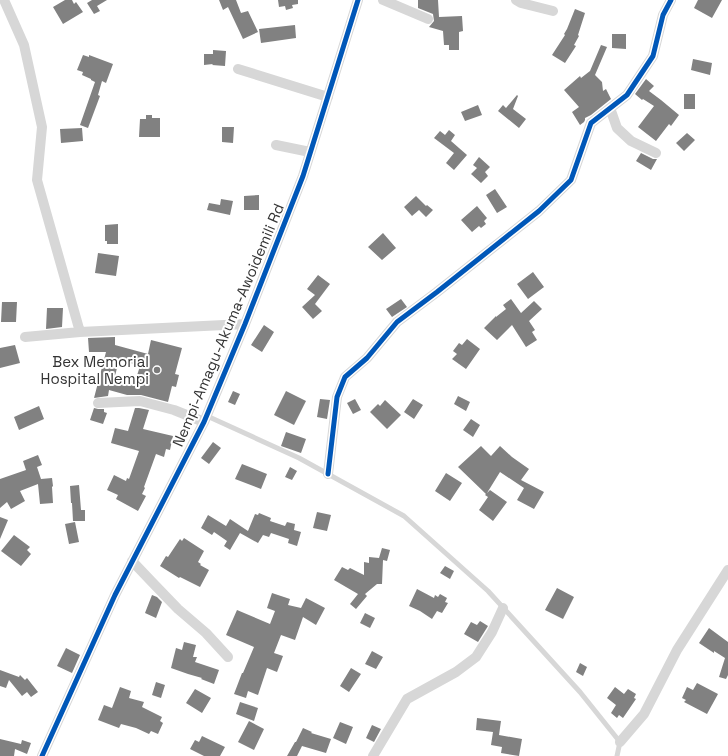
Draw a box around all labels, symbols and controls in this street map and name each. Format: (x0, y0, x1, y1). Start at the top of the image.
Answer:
street label: Nempi-Amagu-Akuma-Awoidemili Rd (168, 201, 288, 449)
place label: Bex Memorial Hospital Nempi (41, 352, 149, 388)
marker: Bex Memorial Hospital Nempi (152, 365, 162, 375)

